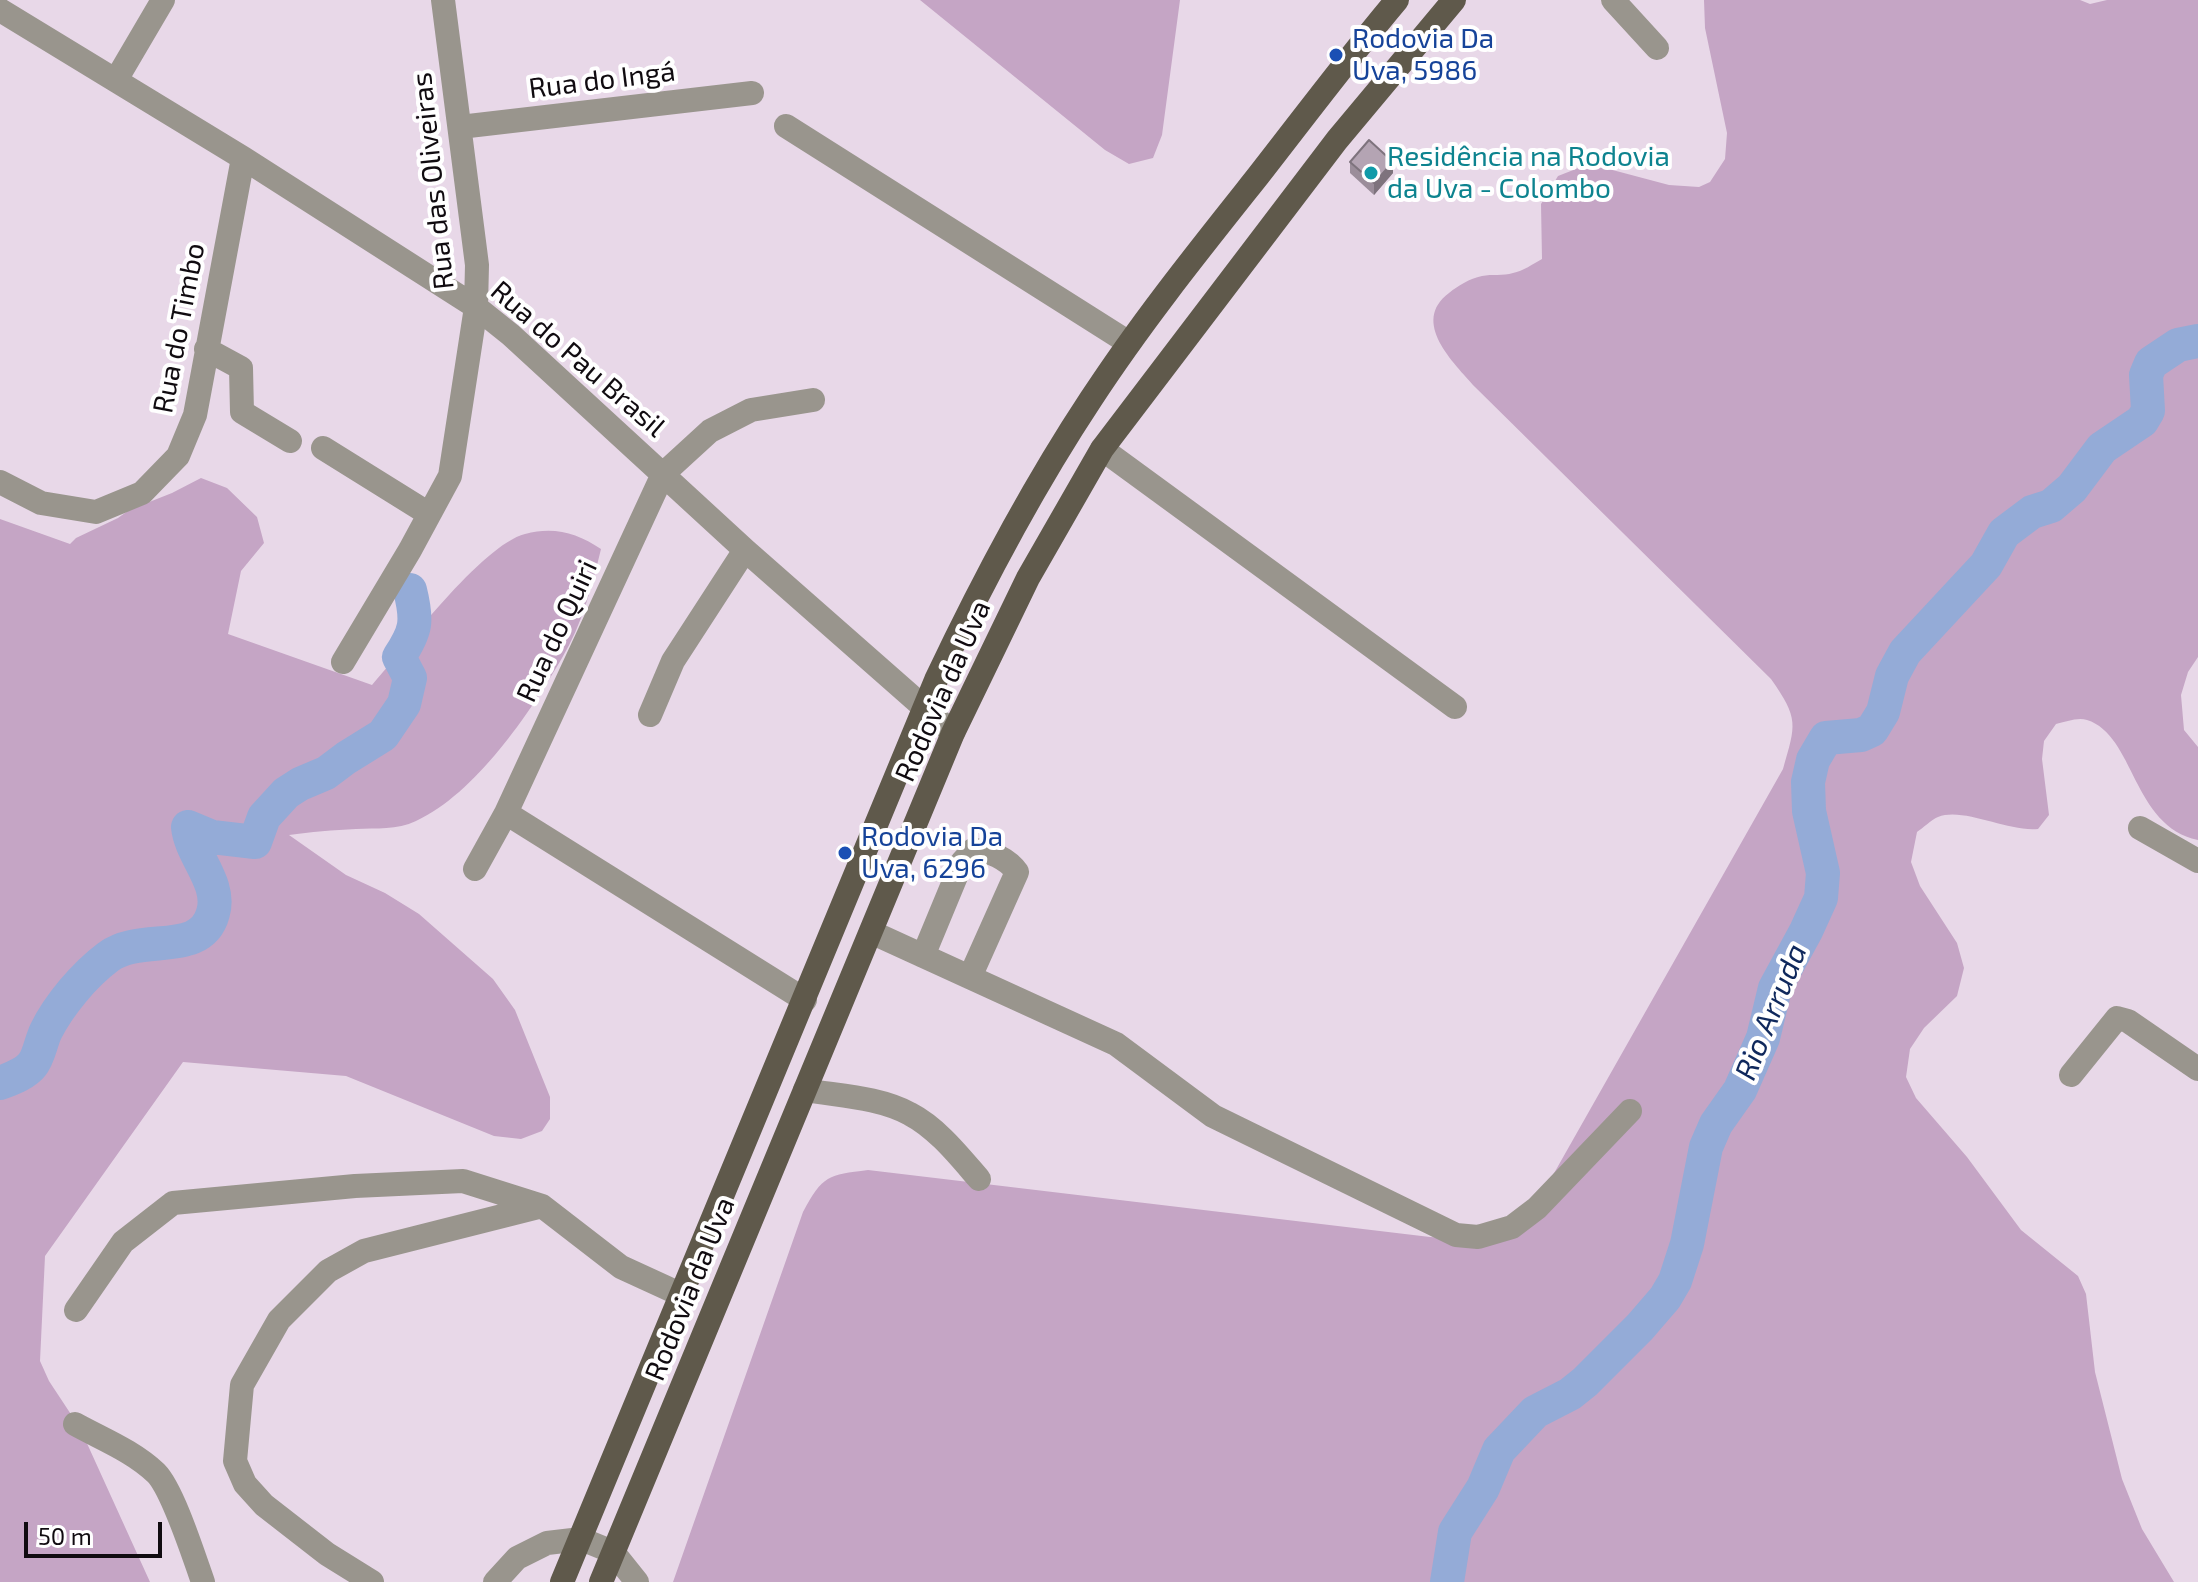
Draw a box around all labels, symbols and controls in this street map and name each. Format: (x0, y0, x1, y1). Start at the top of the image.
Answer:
place label: Rodovia Da Uva, 5986 (1352, 22, 1494, 88)
marker: Rodovia Da Uva, 5986 (1327, 46, 1345, 64)
street label: Rua do Ingá (527, 54, 677, 106)
street label: Rua das Oliveiras (405, 71, 461, 291)
place label: Residência na Rodovia da Uva - Colombo (1387, 140, 1670, 206)
marker: Residência na Rodovia da Uva - Colombo (1362, 164, 1380, 182)
street label: Rua do Timbo (146, 240, 212, 416)
street label: Rua do Pau Brasil (484, 274, 672, 444)
street label: Rua do Quiri (509, 555, 605, 707)
street label: Rodovia da Uva (888, 595, 998, 787)
place label: Rodovia Da Uva, 6296 (861, 820, 1003, 886)
marker: Rodovia Da Uva, 6296 (836, 844, 854, 862)
water label: Rio Arruda (1727, 939, 1815, 1085)
street label: Rodovia da Uva (638, 1192, 742, 1386)
scale bar (28, 1506, 166, 1556)
text: 50 m (38, 1521, 92, 1550)

